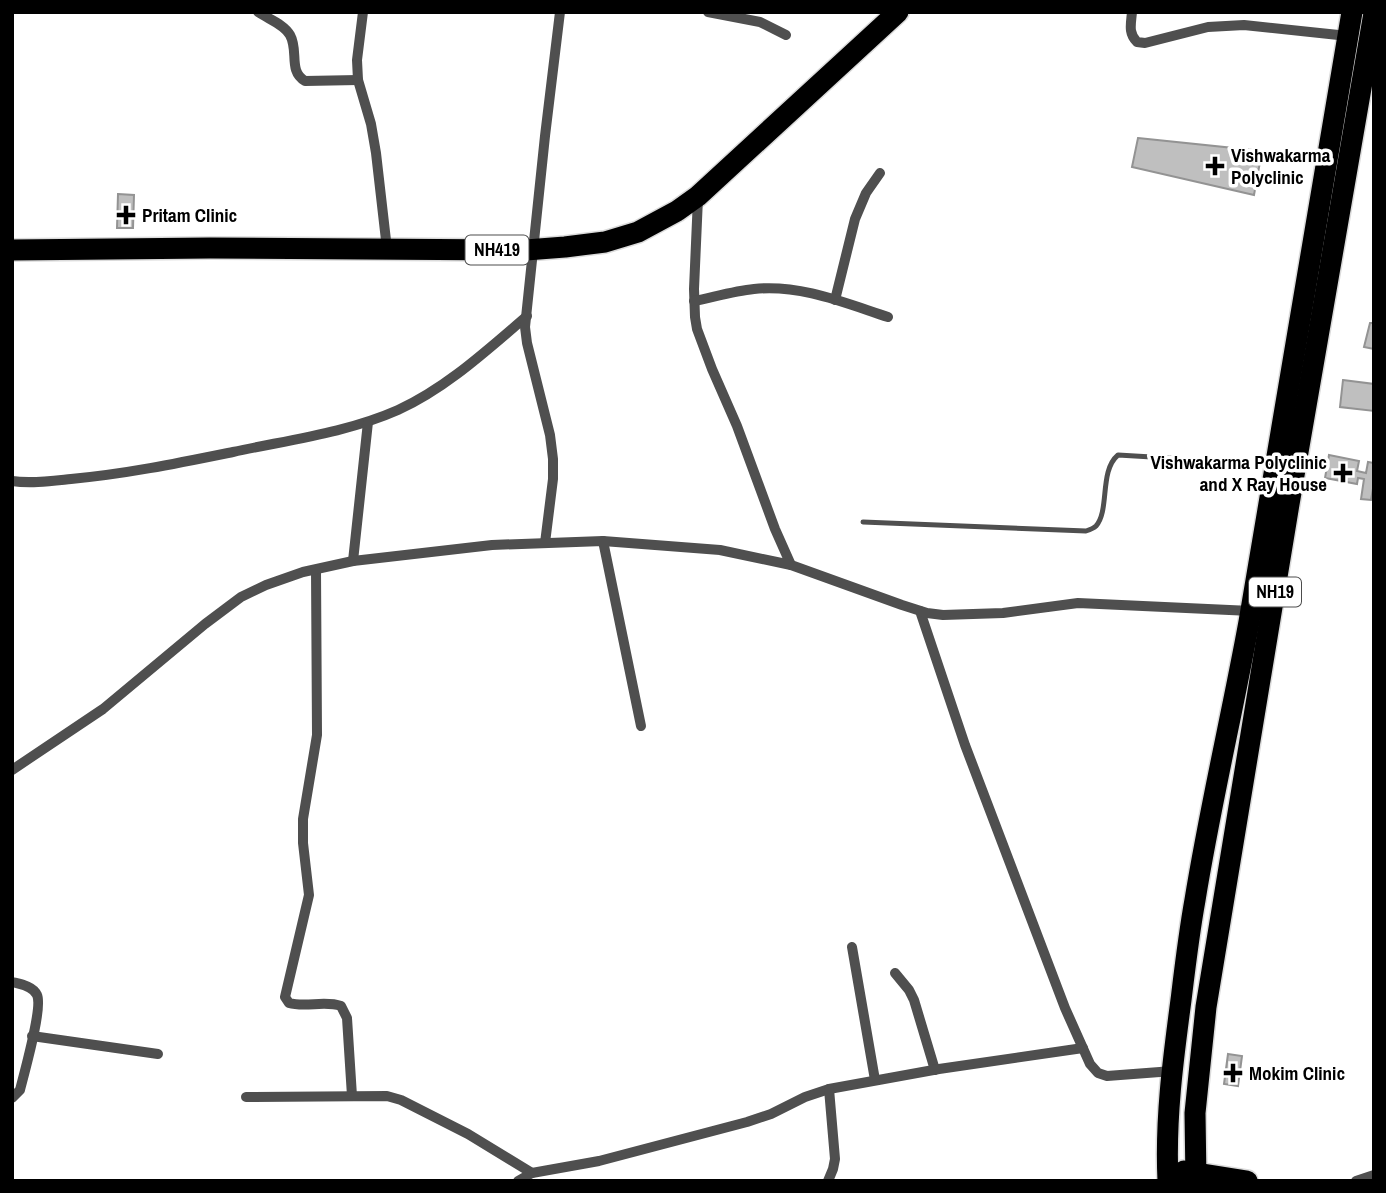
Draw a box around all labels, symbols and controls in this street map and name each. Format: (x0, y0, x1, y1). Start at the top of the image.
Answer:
place label: Vishwakarma Polyclinic (1231, 142, 1331, 190)
marker: Vishwakarma Polyclinic (1205, 156, 1225, 176)
place label: Pritam Clinic (142, 202, 237, 228)
marker: Pritam Clinic (116, 205, 136, 225)
road number: NH419 (466, 236, 528, 264)
place label: Vishwakarma Polyclinic and X Ray House (1151, 449, 1327, 497)
marker: Vishwakarma Polyclinic and X Ray House (1333, 463, 1353, 483)
road number: NH19 (1249, 578, 1301, 606)
place label: Mokim Clinic (1249, 1060, 1345, 1086)
marker: Mokim Clinic (1223, 1063, 1243, 1083)

